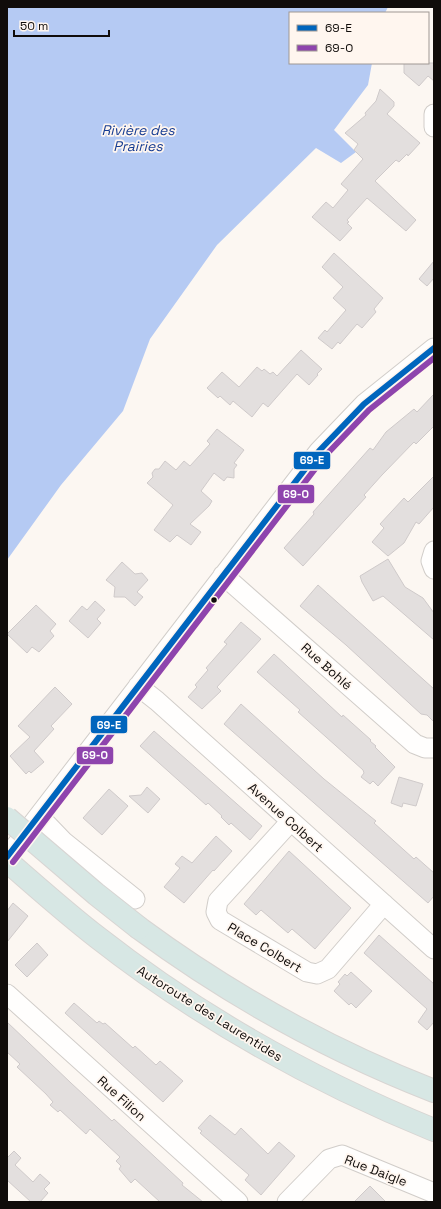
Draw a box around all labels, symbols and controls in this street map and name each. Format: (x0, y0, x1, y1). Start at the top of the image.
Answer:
scale bar (14, 12, 109, 38)
legend (289, 12, 429, 64)
text: 50 m (20, 18, 48, 34)
text: 69-E (325, 20, 352, 36)
text: 69-O (325, 40, 353, 56)
water label: Rivière des Prairies (101, 121, 175, 155)
line badge: 69-E (293, 451, 331, 470)
text: 69-E (300, 453, 324, 467)
line badge: 69-O (277, 484, 315, 504)
text: 69-O (283, 487, 309, 501)
unlabelled marker (209, 595, 219, 605)
street label: Rue Bohlé (298, 639, 356, 694)
line badge: 69-E (90, 715, 128, 734)
text: 69-E (97, 718, 121, 732)
line badge: 69-O (76, 746, 114, 765)
text: 69-O (82, 748, 108, 762)
street label: Avenue Colbert (244, 779, 327, 856)
street label: Place Colbert (225, 919, 305, 976)
street label: Autoroute des Laurentides (134, 962, 286, 1065)
street label: Rue Filion (94, 1072, 150, 1125)
street label: Rue Daigle (342, 1151, 410, 1190)

